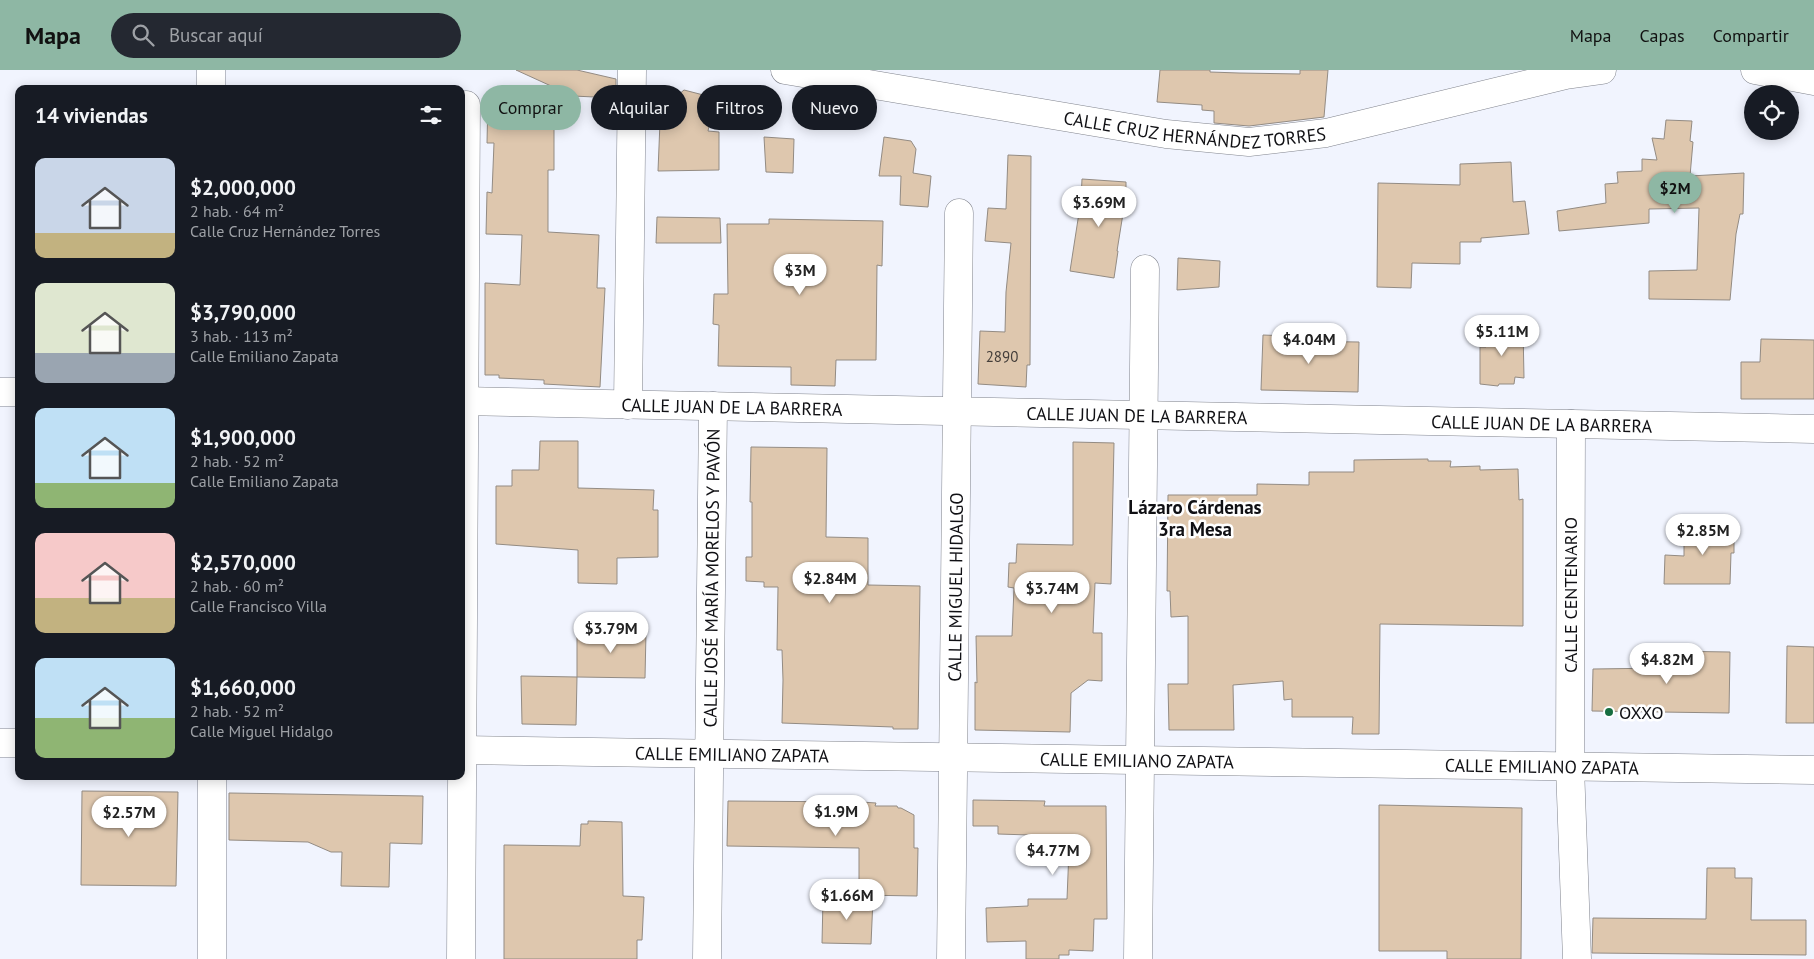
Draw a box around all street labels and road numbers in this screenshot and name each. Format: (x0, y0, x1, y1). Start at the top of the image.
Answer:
street label: CALLE CRUZ HERNÁNDEZ TORRES (1062, 106, 1327, 154)
street label: CALLE JUAN DE LA BARRERA (621, 393, 843, 420)
street label: CALLE JUAN DE LA BARRERA (1026, 401, 1248, 429)
street label: CALLE JUAN DE LA BARRERA (1431, 410, 1653, 437)
street label: CALLE JOSÉ MARÍA MORELOS Y PAVÓN (698, 428, 724, 728)
street label: CALLE MIGUEL HIDALGO (942, 492, 968, 682)
street label: CALLE CENTENARIO (1559, 517, 1582, 673)
street label: CALLE EMILIANO ZAPATA (635, 741, 830, 767)
street label: CALLE EMILIANO ZAPATA (1040, 747, 1235, 773)
street label: CALLE EMILIANO ZAPATA (1445, 753, 1640, 779)

